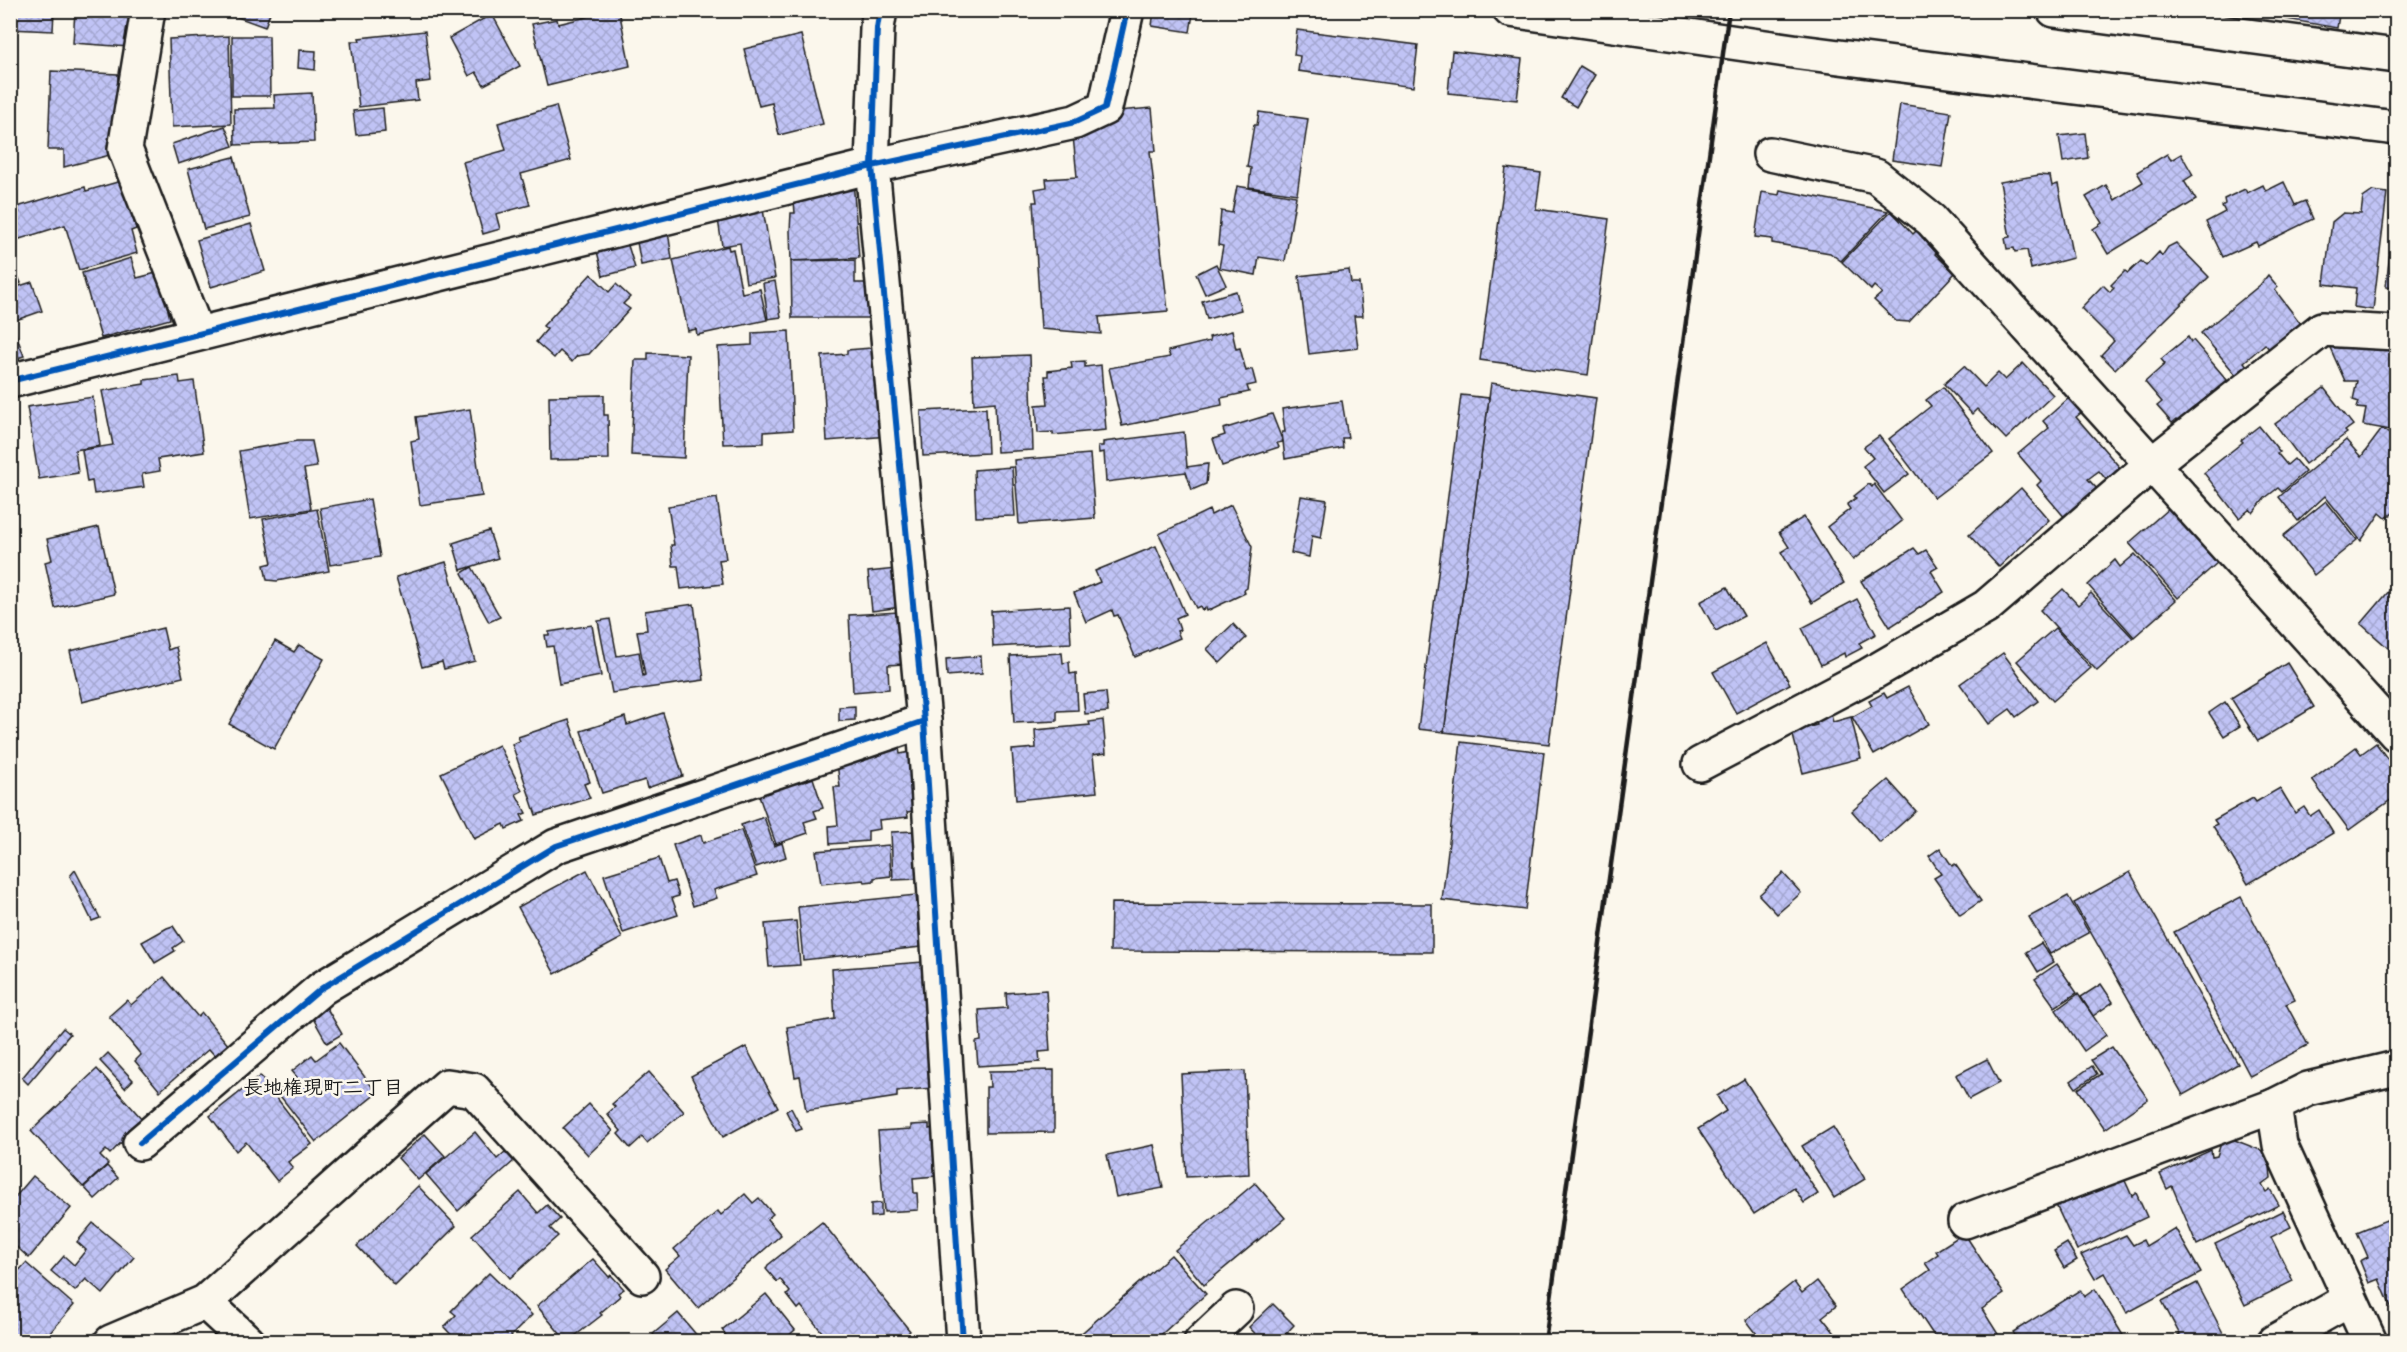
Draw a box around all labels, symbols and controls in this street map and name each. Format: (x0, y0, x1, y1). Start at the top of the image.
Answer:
district label: 長地権現町二丁目 (243, 1074, 403, 1100)

